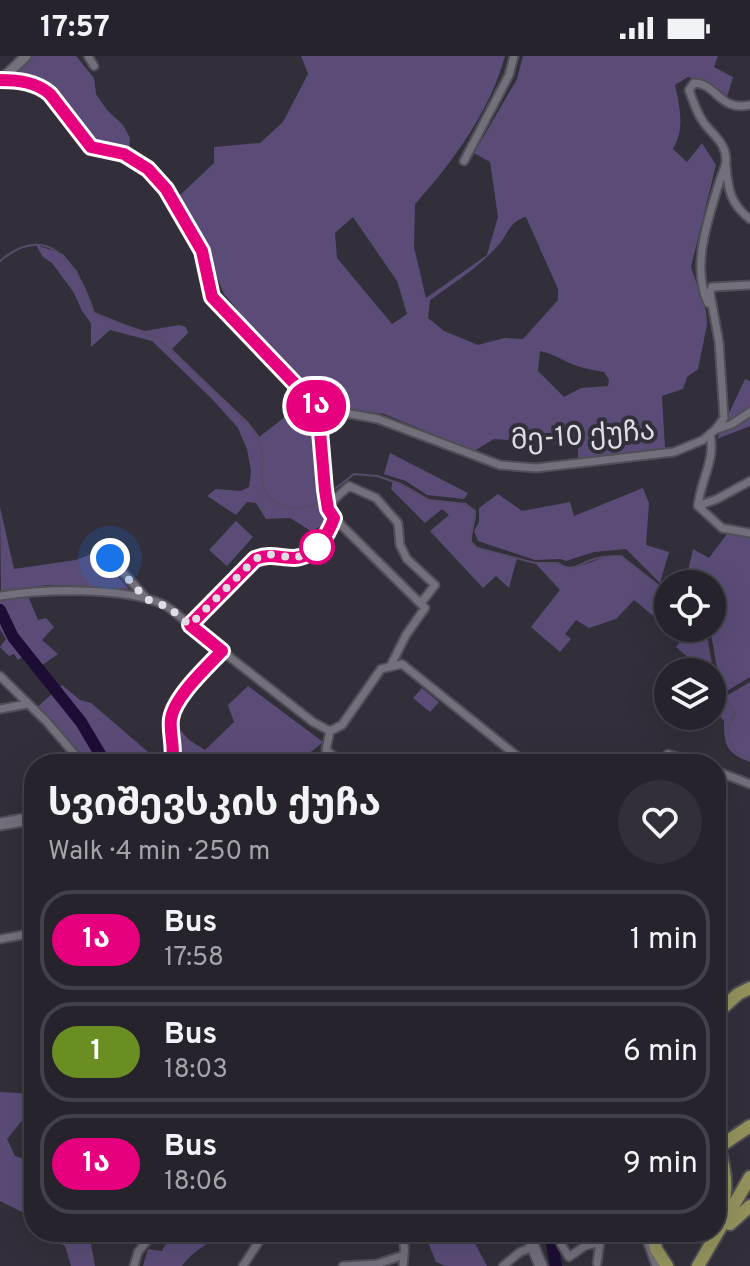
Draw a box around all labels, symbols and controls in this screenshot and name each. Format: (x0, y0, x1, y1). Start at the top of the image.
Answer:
text: 17:57 (40, 10, 110, 47)
line badge: 1ა (280, 380, 352, 432)
text: 1ა (302, 388, 330, 424)
street label: მე-10 ქუჩა (510, 414, 656, 460)
unlabelled marker (300, 530, 334, 564)
your location (90, 538, 130, 578)
map controls (654, 570, 726, 730)
button: locate (654, 570, 726, 642)
button: layers (654, 658, 726, 730)
button: heart (618, 780, 702, 864)
text: სვიშევსკის ქუჩა (48, 781, 381, 830)
text: Walk · 4 min · 250 m (48, 836, 270, 869)
text: Bus (164, 905, 217, 942)
text: 1ა (82, 922, 110, 958)
text: 1 min (630, 922, 698, 959)
text: 17:58 (164, 942, 224, 975)
text: Bus (164, 1017, 217, 1054)
text: 1 (90, 1034, 102, 1070)
text: 6 min (623, 1034, 698, 1071)
text: 18:03 (164, 1054, 228, 1087)
text: Bus (164, 1129, 217, 1166)
text: 1ა (82, 1146, 110, 1182)
text: 9 min (623, 1146, 698, 1183)
text: 18:06 (164, 1166, 228, 1199)

